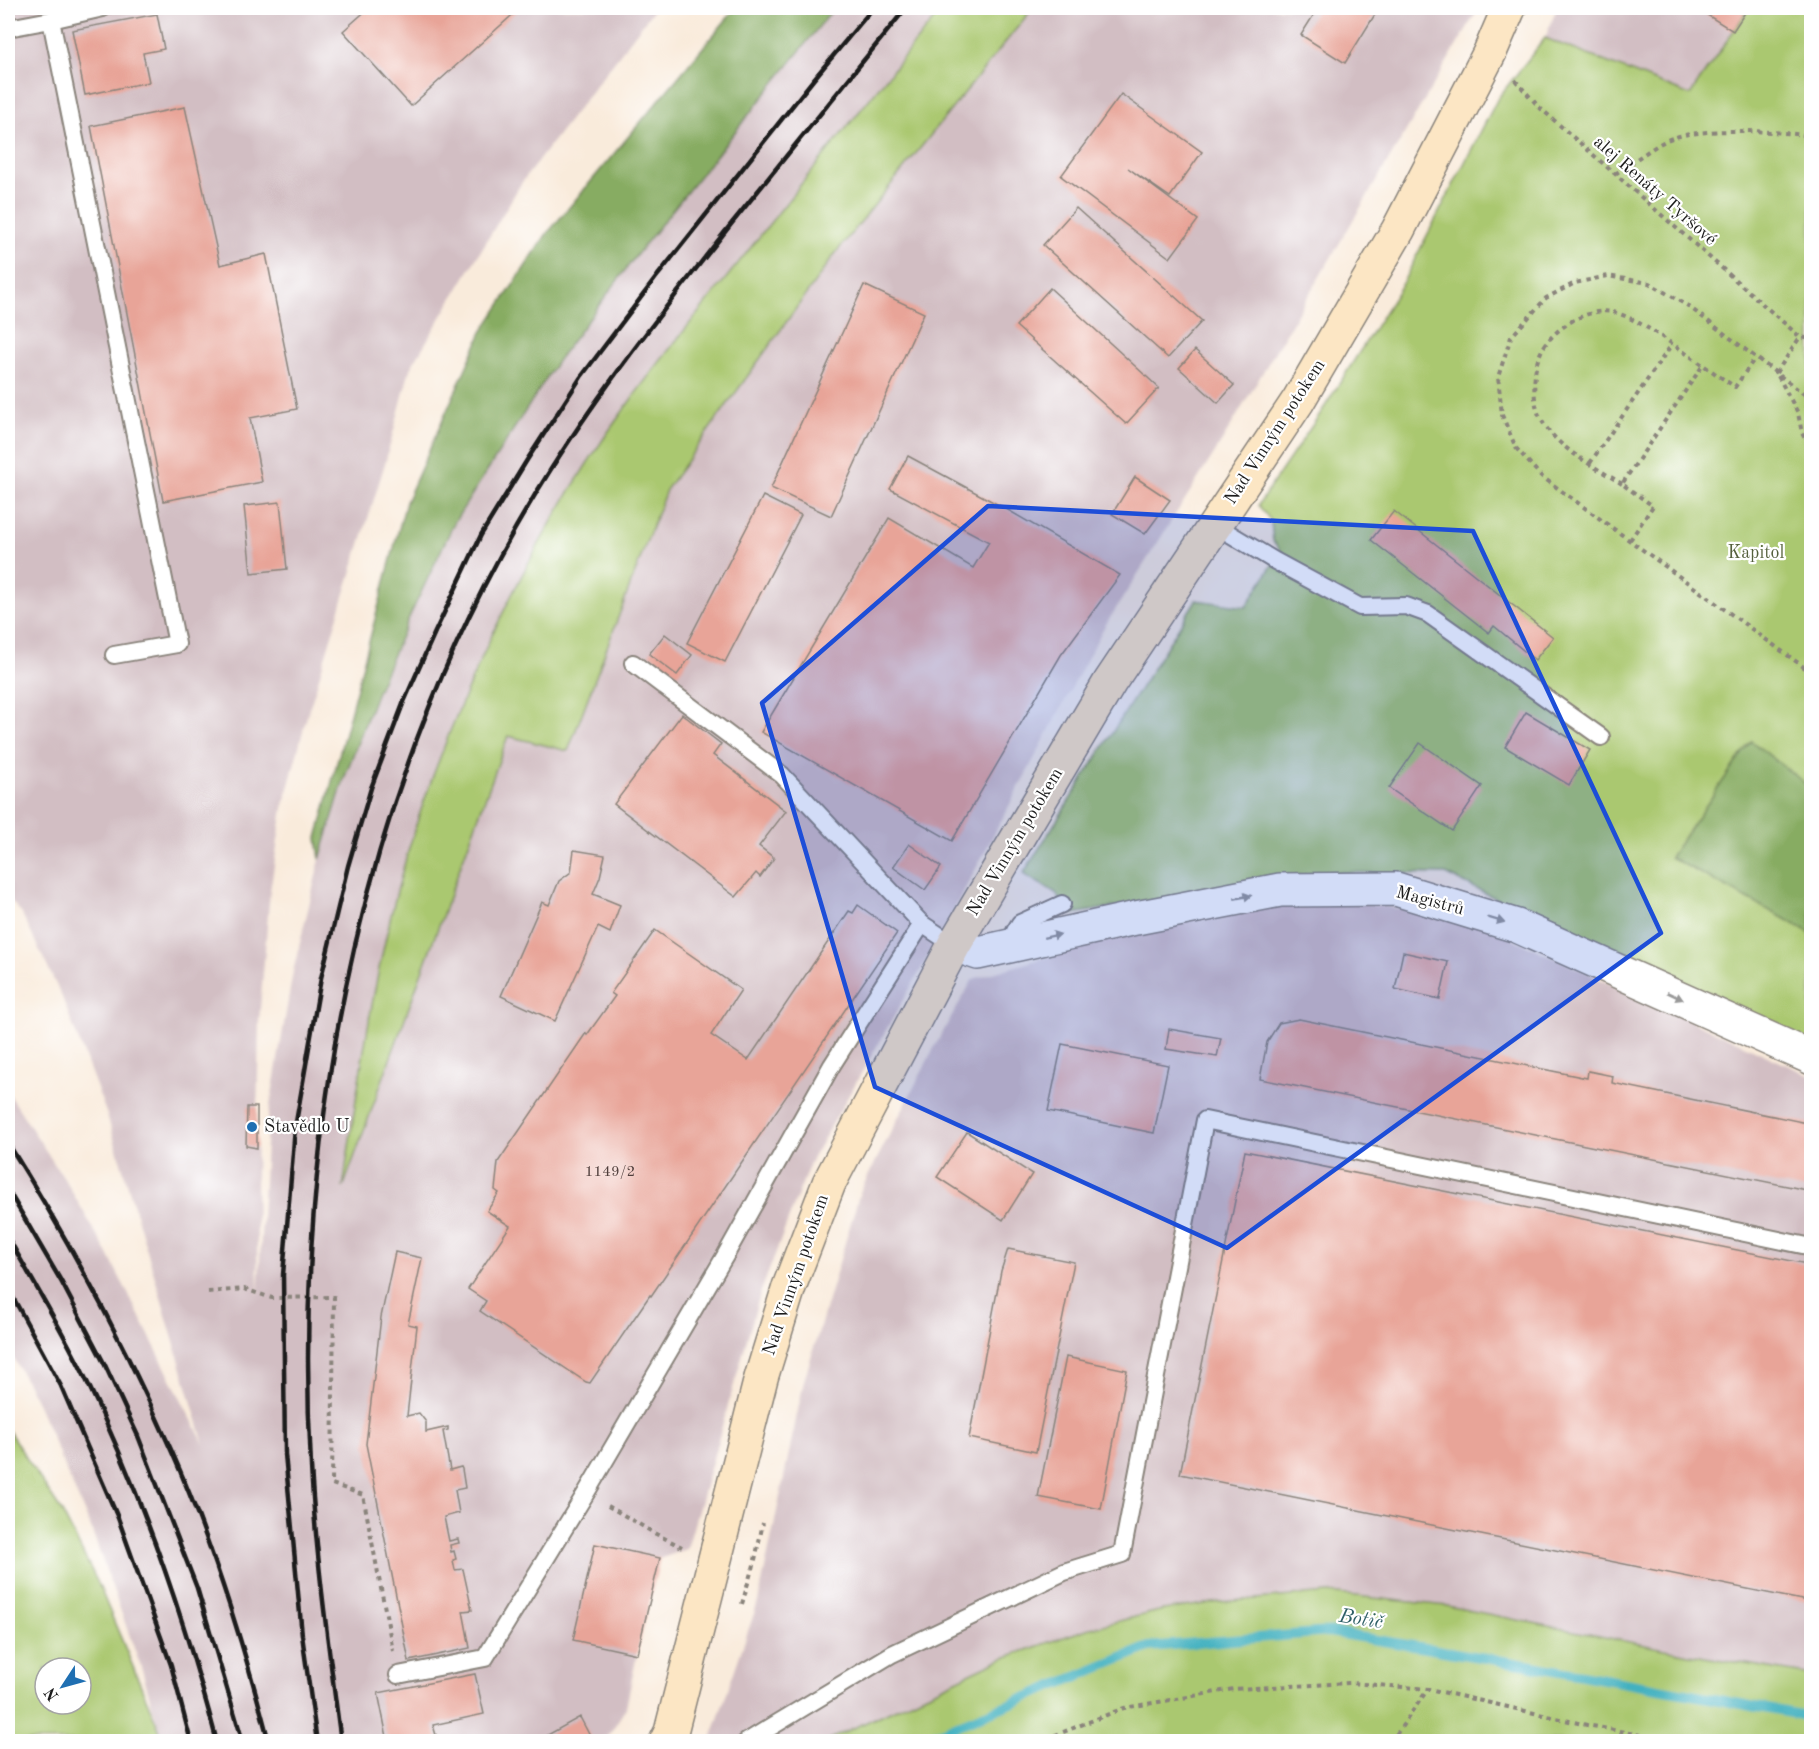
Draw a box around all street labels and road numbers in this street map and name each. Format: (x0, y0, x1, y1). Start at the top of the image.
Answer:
street label: alej Renáty Tyršové (1590, 133, 1720, 249)
street label: Nad Vinným potokem (1221, 356, 1329, 508)
street label: Nad Vinným potokem (964, 765, 1066, 919)
street label: Magistrů (1394, 883, 1466, 919)
street label: Nad Vinným potokem (760, 1192, 832, 1358)

